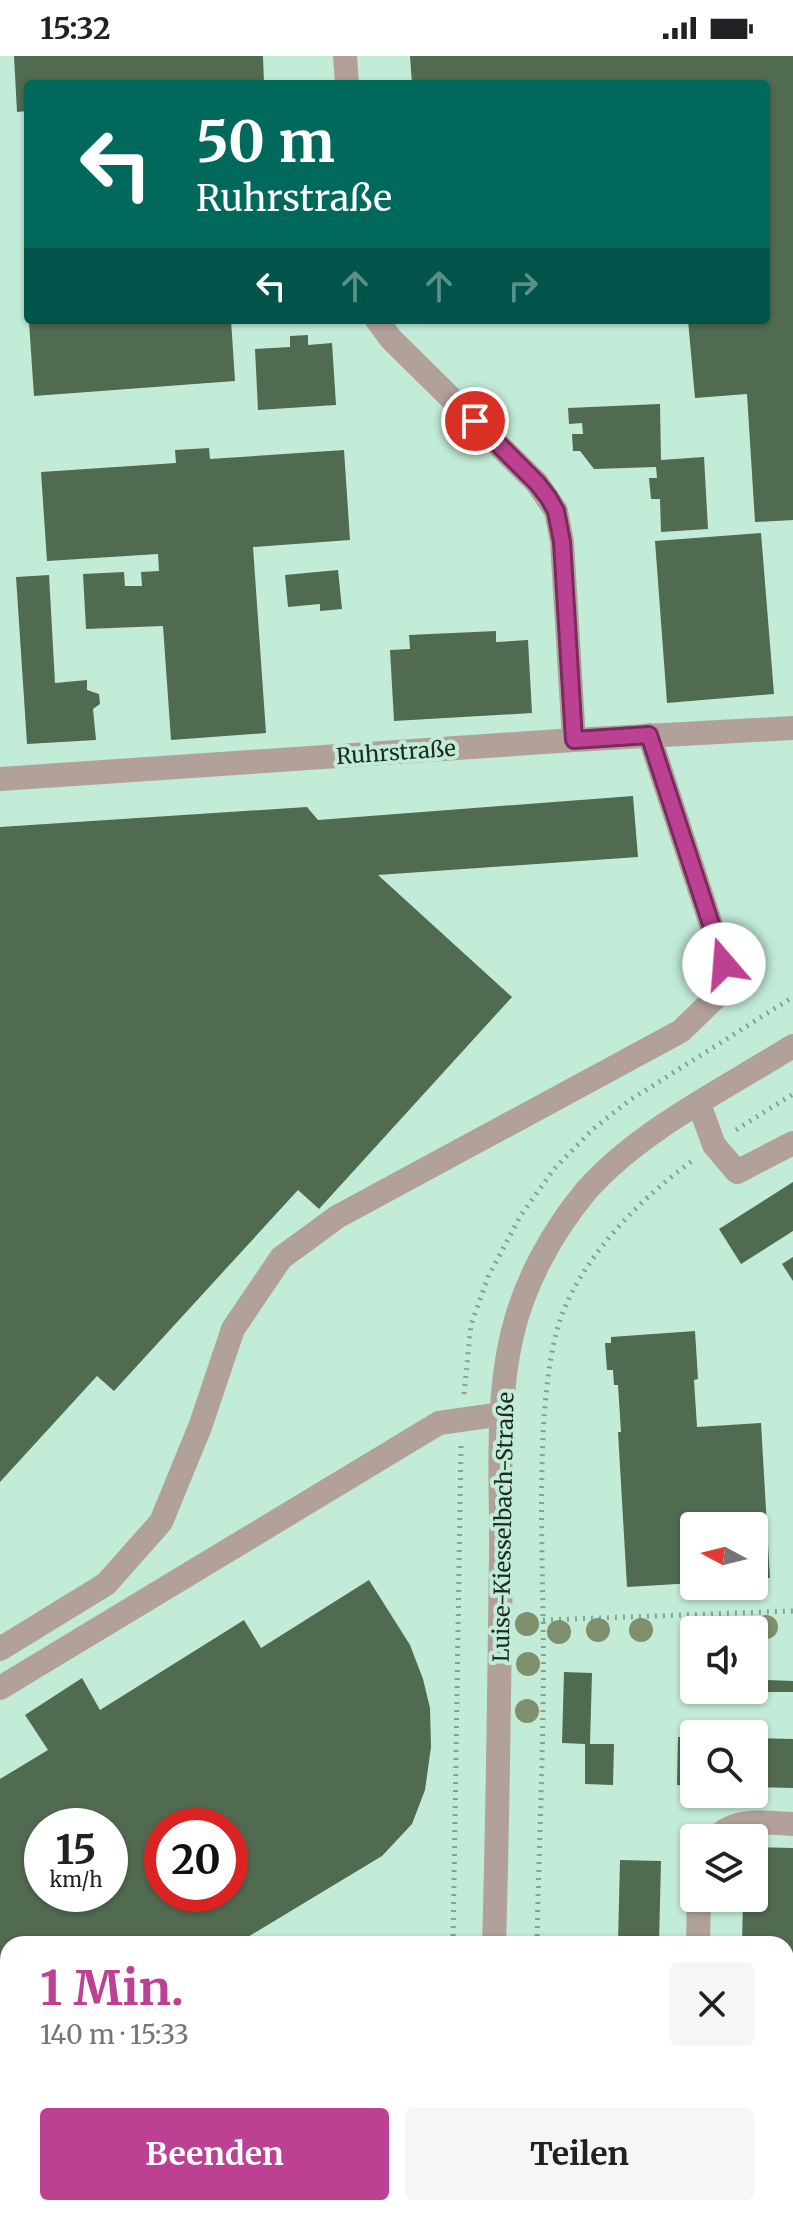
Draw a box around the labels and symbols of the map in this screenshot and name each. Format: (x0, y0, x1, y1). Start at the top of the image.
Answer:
pin (441, 387, 509, 455)
street label: Ruhrstraße (335, 734, 457, 770)
position arrow (682, 922, 766, 1006)
street label: Luise-Kiesselbach-Straße (487, 1392, 519, 1662)
north arrow (680, 1512, 768, 1600)
speed limit sign: 20 (144, 1808, 248, 1912)

